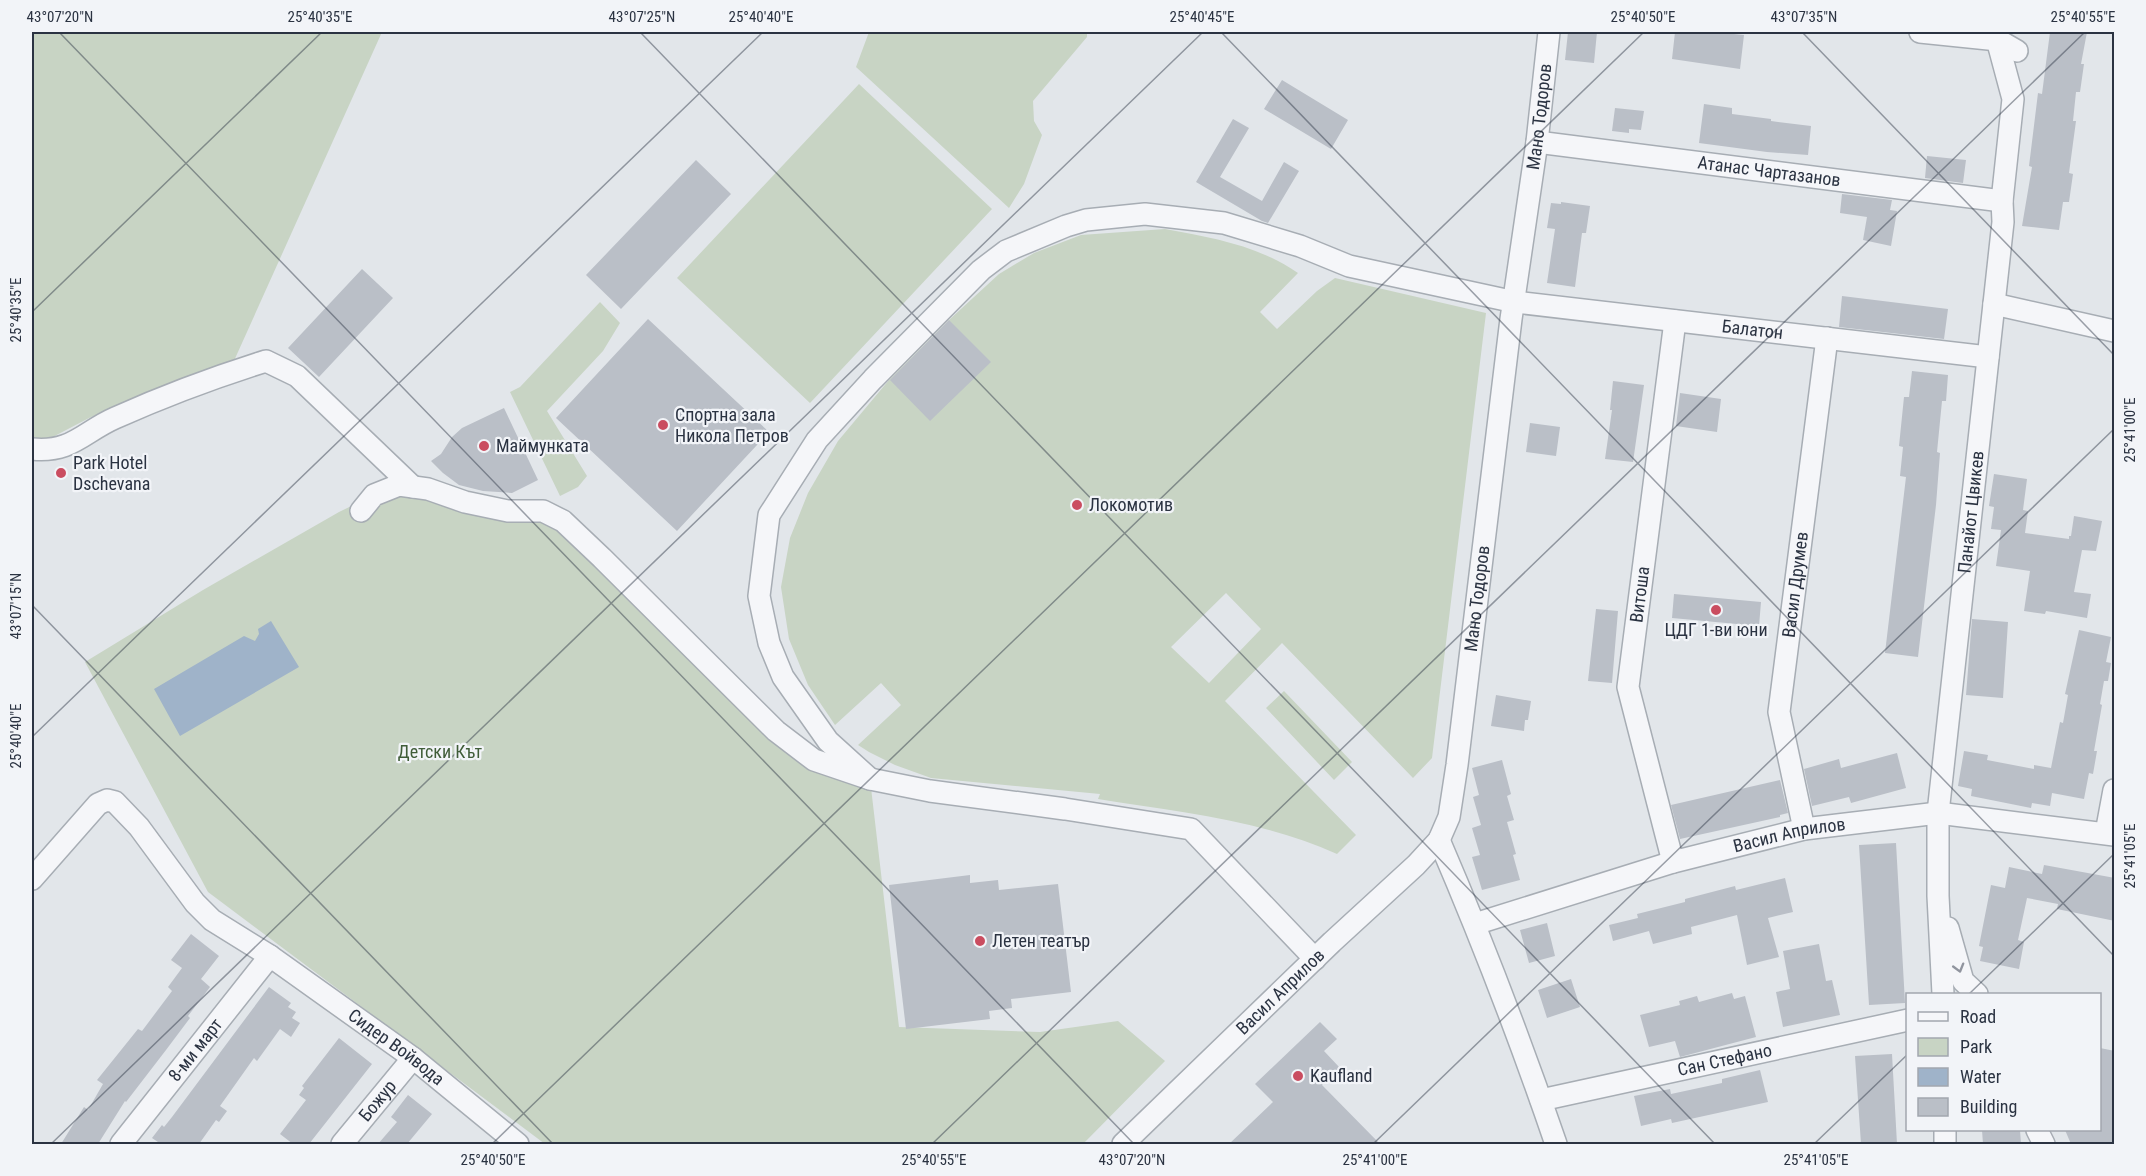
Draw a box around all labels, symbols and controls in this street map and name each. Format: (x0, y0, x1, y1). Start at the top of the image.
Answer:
text: 43°07'20"N (27, 8, 93, 26)
text: 25°40'35"E (288, 8, 352, 26)
text: 43°07'25"N (609, 8, 675, 26)
text: 25°40'40"E (729, 8, 793, 26)
text: 25°40'45"E (1170, 8, 1234, 26)
text: 25°40'50"E (1611, 8, 1675, 26)
text: 43°07'35"N (1771, 8, 1837, 26)
text: 25°40'55"E (2051, 8, 2115, 26)
street label: Мано Тодоров (1522, 62, 1556, 171)
street label: Атанас Чартазанов (1696, 151, 1842, 190)
text: 25°40'35"E (7, 278, 25, 342)
street label: Балатон (1721, 315, 1784, 343)
text: 25°41'00"E (2121, 398, 2139, 462)
place label: Спортна зала Никола Петров (675, 404, 789, 446)
marker: Спортна зала Никола Петров (656, 418, 670, 432)
place label: Маймунката (496, 435, 589, 456)
marker: Маймунката (477, 439, 491, 453)
street label: Панайот Цвикев (1953, 450, 1988, 574)
place label: Park Hotel Dschevana (73, 452, 150, 494)
marker: Park Hotel Dschevana (54, 466, 68, 480)
place label: Локомотив (1089, 494, 1173, 515)
marker: Локомотив (1070, 498, 1084, 512)
street label: Васил Друмев (1778, 530, 1812, 639)
street label: Мано Тодоров (1460, 544, 1494, 653)
street label: Витоша (1625, 565, 1653, 624)
text: 43°07'15"N (7, 573, 25, 639)
marker: ЦДГ 1-ви юни (1709, 603, 1723, 617)
place label: ЦДГ 1-ви юни (1664, 619, 1768, 640)
text: 25°40'40"E (7, 704, 25, 768)
park label: Детски Кът (398, 741, 482, 762)
street label: Васил Априлов (1731, 813, 1846, 856)
text: 25°41'05"E (2121, 824, 2139, 888)
place label: Летен театър (992, 930, 1090, 951)
marker: Летен театър (973, 934, 987, 948)
street label: Васил Априлов (1232, 944, 1328, 1039)
one-way arrow (1952, 962, 1964, 973)
legend (1906, 993, 2101, 1131)
street label: Сидер Войвода (344, 1004, 449, 1089)
text: Road (1960, 1006, 1996, 1027)
street label: 8-ми март (164, 1014, 227, 1085)
text: Park (1960, 1036, 1992, 1057)
street label: Сан Стефано (1675, 1039, 1774, 1080)
place label: Kaufland (1310, 1065, 1373, 1086)
text: Water (1960, 1066, 2002, 1087)
marker: Kaufland (1291, 1069, 1305, 1083)
street label: Божур (354, 1076, 400, 1125)
text: Building (1960, 1096, 2017, 1117)
text: 25°40'50"E (461, 1151, 525, 1169)
text: 25°40'55"E (902, 1151, 966, 1169)
text: 43°07'20"N (1099, 1151, 1165, 1169)
text: 25°41'00"E (1343, 1151, 1407, 1169)
text: 25°41'05"E (1784, 1151, 1848, 1169)

